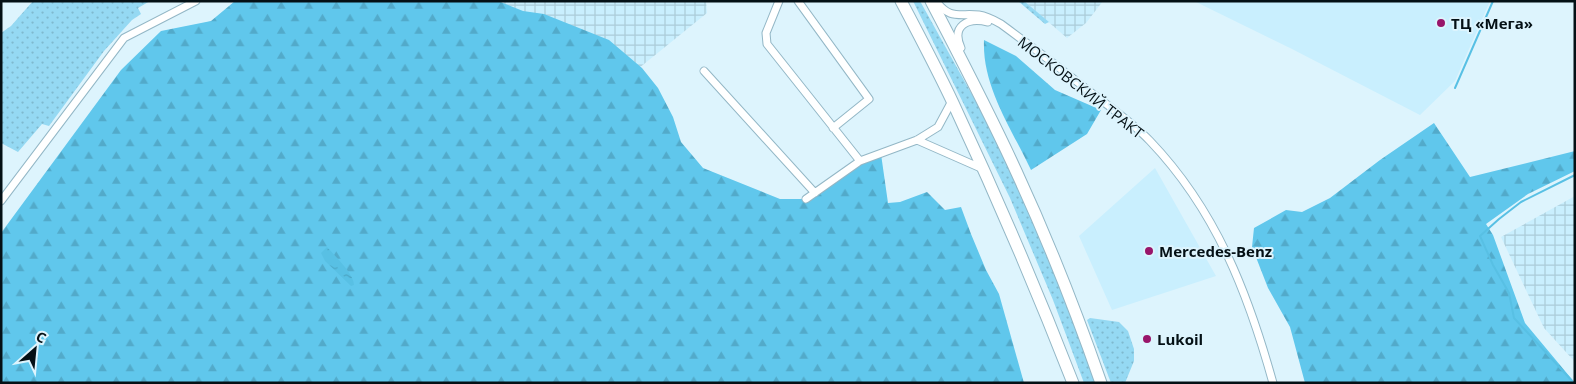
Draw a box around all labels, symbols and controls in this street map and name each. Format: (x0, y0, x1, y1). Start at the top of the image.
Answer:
place label: ТЦ «Мега» (1451, 13, 1533, 33)
marker: ТЦ «Мега» (1435, 17, 1447, 29)
street label: МОСКОВСКИЙ ТРАКТ (1014, 32, 1149, 143)
place label: Mercedes-Benz (1159, 241, 1272, 261)
marker: Mercedes-Benz (1143, 245, 1155, 257)
north arrow (10, 324, 60, 374)
text: С (33, 326, 49, 347)
place label: Lukoil (1157, 329, 1203, 349)
marker: Lukoil (1141, 333, 1153, 345)

